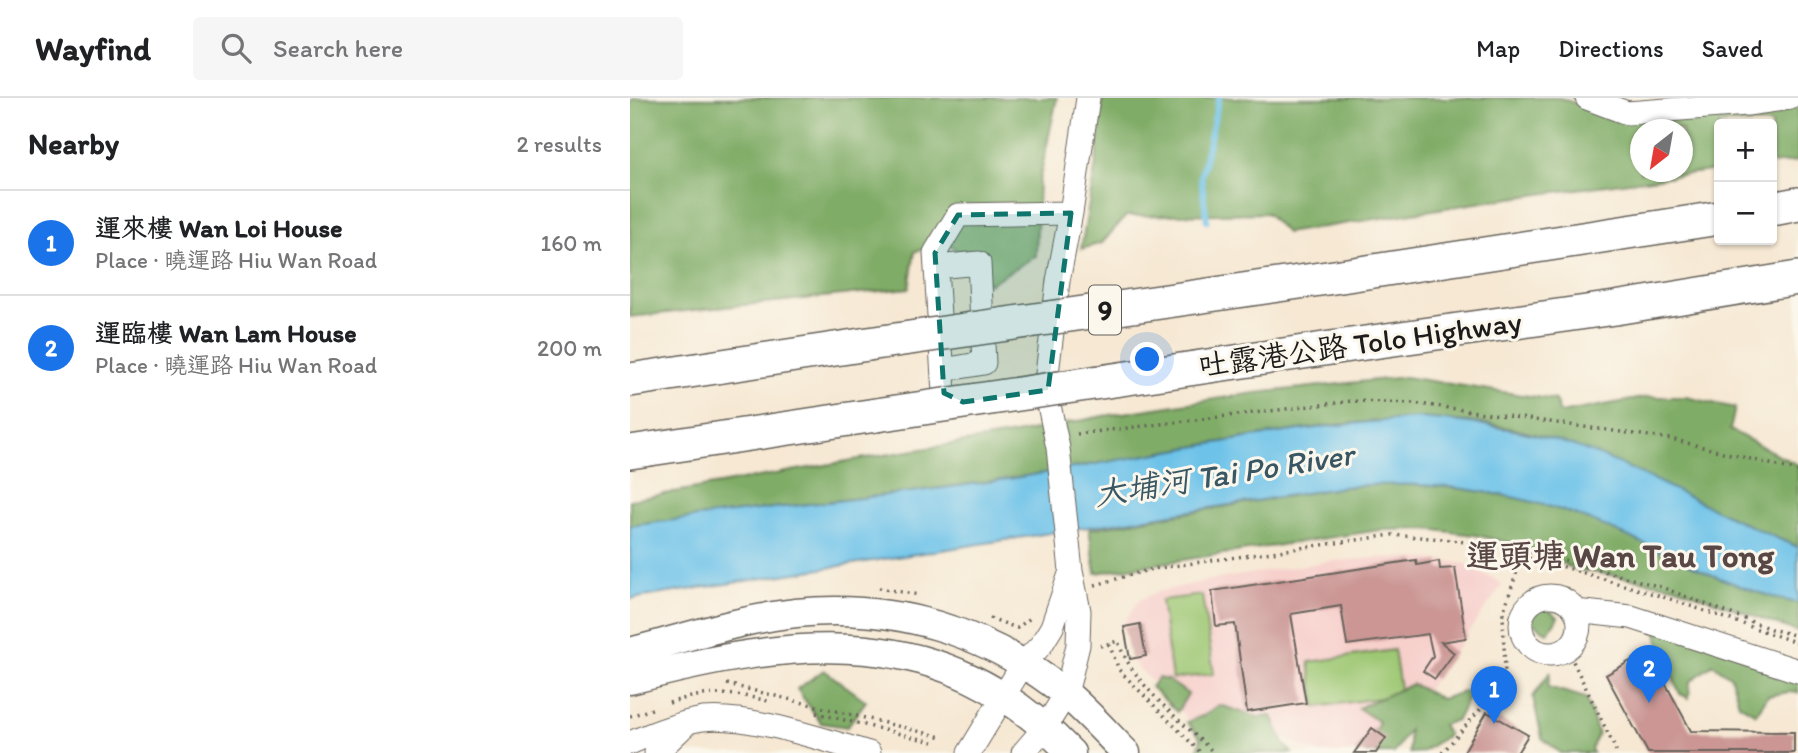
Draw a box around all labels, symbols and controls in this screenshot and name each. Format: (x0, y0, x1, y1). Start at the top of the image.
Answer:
search box (193, 17, 683, 80)
text: Wayfind (35, 29, 151, 68)
icon: search (217, 29, 255, 67)
text: Search here (273, 32, 403, 64)
text: Map (1476, 34, 1520, 63)
text: Directions (1558, 34, 1664, 63)
text: Saved (1702, 34, 1763, 63)
north arrow (1630, 119, 1693, 182)
map controls (1714, 119, 1777, 245)
button: + (1714, 119, 1777, 182)
text: Nearby (28, 125, 119, 162)
text: 2 results (516, 130, 602, 158)
button: − (1714, 182, 1777, 245)
text: 運來樓 Wan Loi House (95, 212, 343, 244)
text: 1 (46, 229, 56, 257)
text: 160 m (540, 229, 602, 257)
text: Place · 曉運路 Hiu Wan Road (95, 246, 377, 274)
road number: 9 (1089, 286, 1121, 334)
street label: 吐露港公路 Tolo Highway (1196, 302, 1524, 385)
text: 運臨樓 Wan Lam House (95, 317, 357, 349)
text: 2 (45, 334, 57, 362)
text: 200 m (537, 334, 602, 362)
your location (1130, 342, 1164, 376)
text: Place · 曉運路 Hiu Wan Road (95, 351, 377, 379)
water label: 大埔河 Tai Po River (1092, 434, 1359, 513)
district label: 運頭塘 Wan Tau Tong (1466, 536, 1775, 575)
pin: 2 (1626, 645, 1672, 703)
pin: 1 (1471, 666, 1517, 724)

